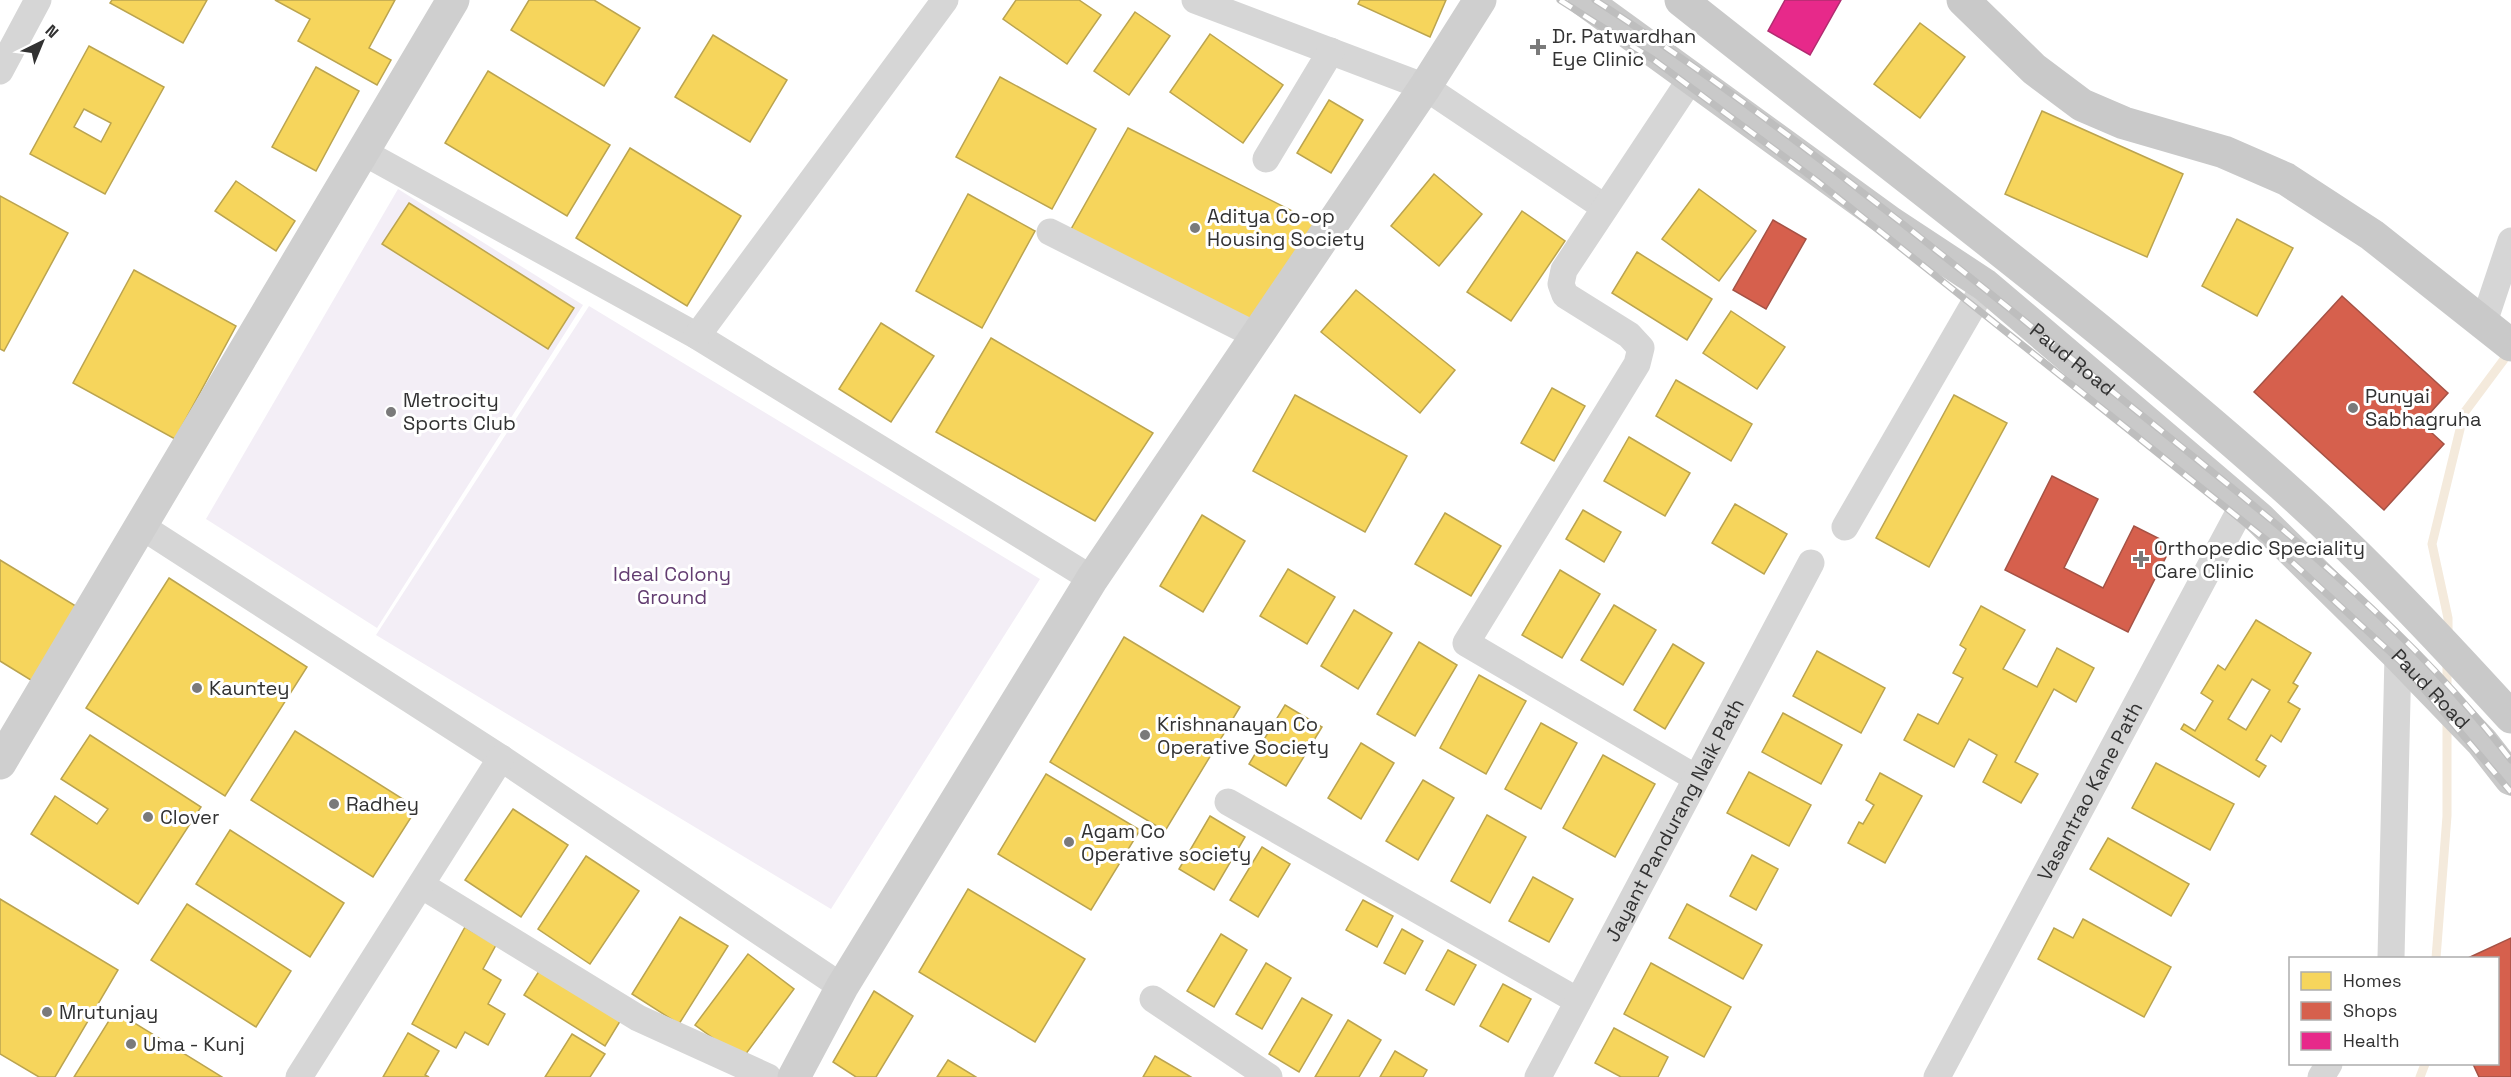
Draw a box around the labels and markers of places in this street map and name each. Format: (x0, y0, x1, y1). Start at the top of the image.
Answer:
place label: Dr. Patwardhan Eye Clinic (1552, 23, 1696, 72)
marker: Dr. Patwardhan Eye Clinic (1529, 38, 1547, 56)
place label: Aditya Co-op Housing Society (1207, 203, 1365, 252)
marker: Aditya Co-op Housing Society (1188, 221, 1202, 235)
place label: Punyai Sabhagruha (2365, 383, 2482, 432)
place label: Metrocity Sports Club (403, 387, 516, 436)
marker: Punyai Sabhagruha (2346, 401, 2360, 415)
marker: Metrocity Sports Club (384, 405, 398, 419)
place label: Orthopedic Speciality Care Clinic (2154, 535, 2365, 584)
marker: Orthopedic Speciality Care Clinic (2132, 550, 2150, 568)
place label: Kauntey (209, 675, 290, 701)
marker: Kauntey (190, 681, 204, 695)
place label: Krishnanayan Co Operative Society (1157, 711, 1329, 760)
marker: Krishnanayan Co Operative Society (1138, 728, 1152, 742)
place label: Radhey (346, 791, 419, 817)
marker: Radhey (327, 797, 341, 811)
place label: Clover (160, 804, 219, 830)
marker: Clover (141, 810, 155, 824)
place label: Agam Co Operative society (1081, 818, 1251, 867)
marker: Agam Co Operative society (1062, 835, 1076, 849)
place label: Mrutunjay (59, 999, 158, 1025)
marker: Mrutunjay (40, 1005, 54, 1019)
place label: Uma - Kunj (143, 1031, 245, 1057)
marker: Uma - Kunj (124, 1037, 138, 1051)

